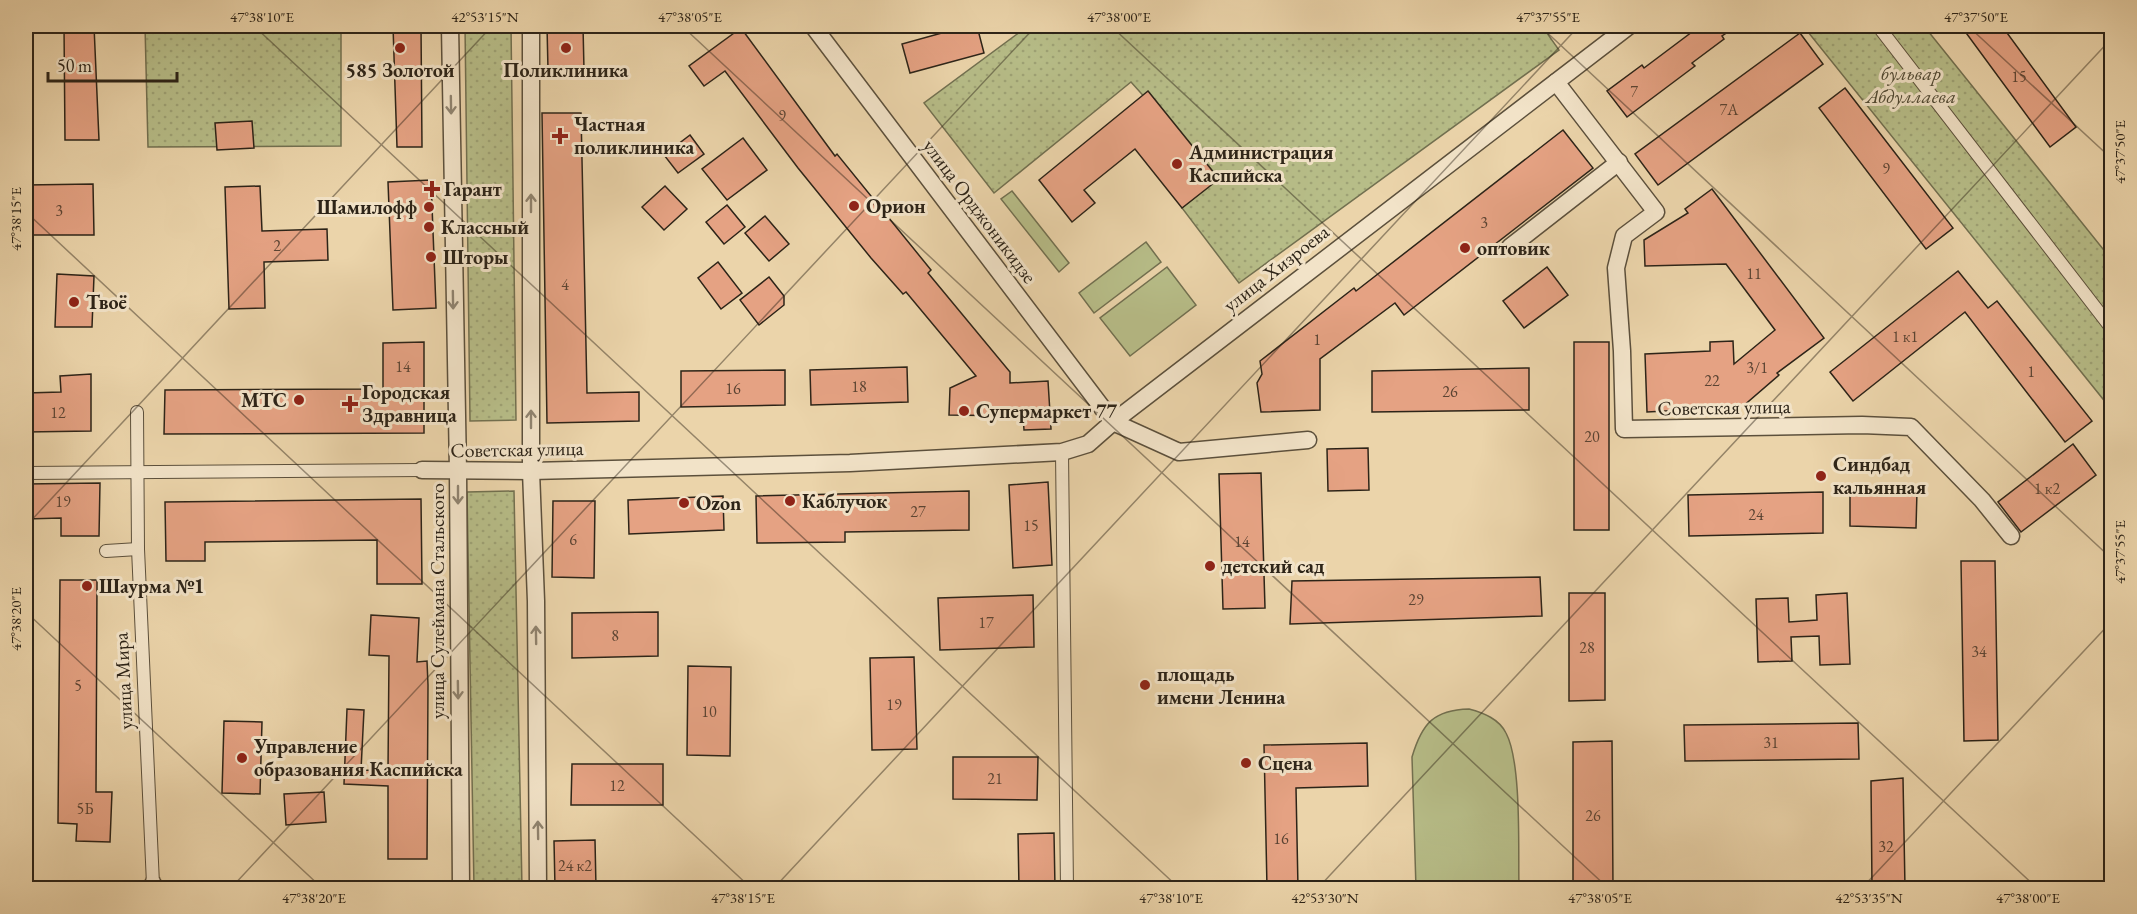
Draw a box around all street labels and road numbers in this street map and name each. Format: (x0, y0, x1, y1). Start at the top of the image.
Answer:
street label: улица Орджоникидзе (917, 134, 1043, 289)
street label: улица Хизроева (1218, 218, 1334, 318)
street label: Советская улица (1657, 393, 1791, 421)
street label: Советская улица (450, 435, 584, 463)
street label: улица Сулеймана Стальского (424, 483, 450, 719)
street label: улица Мира (107, 632, 139, 730)

